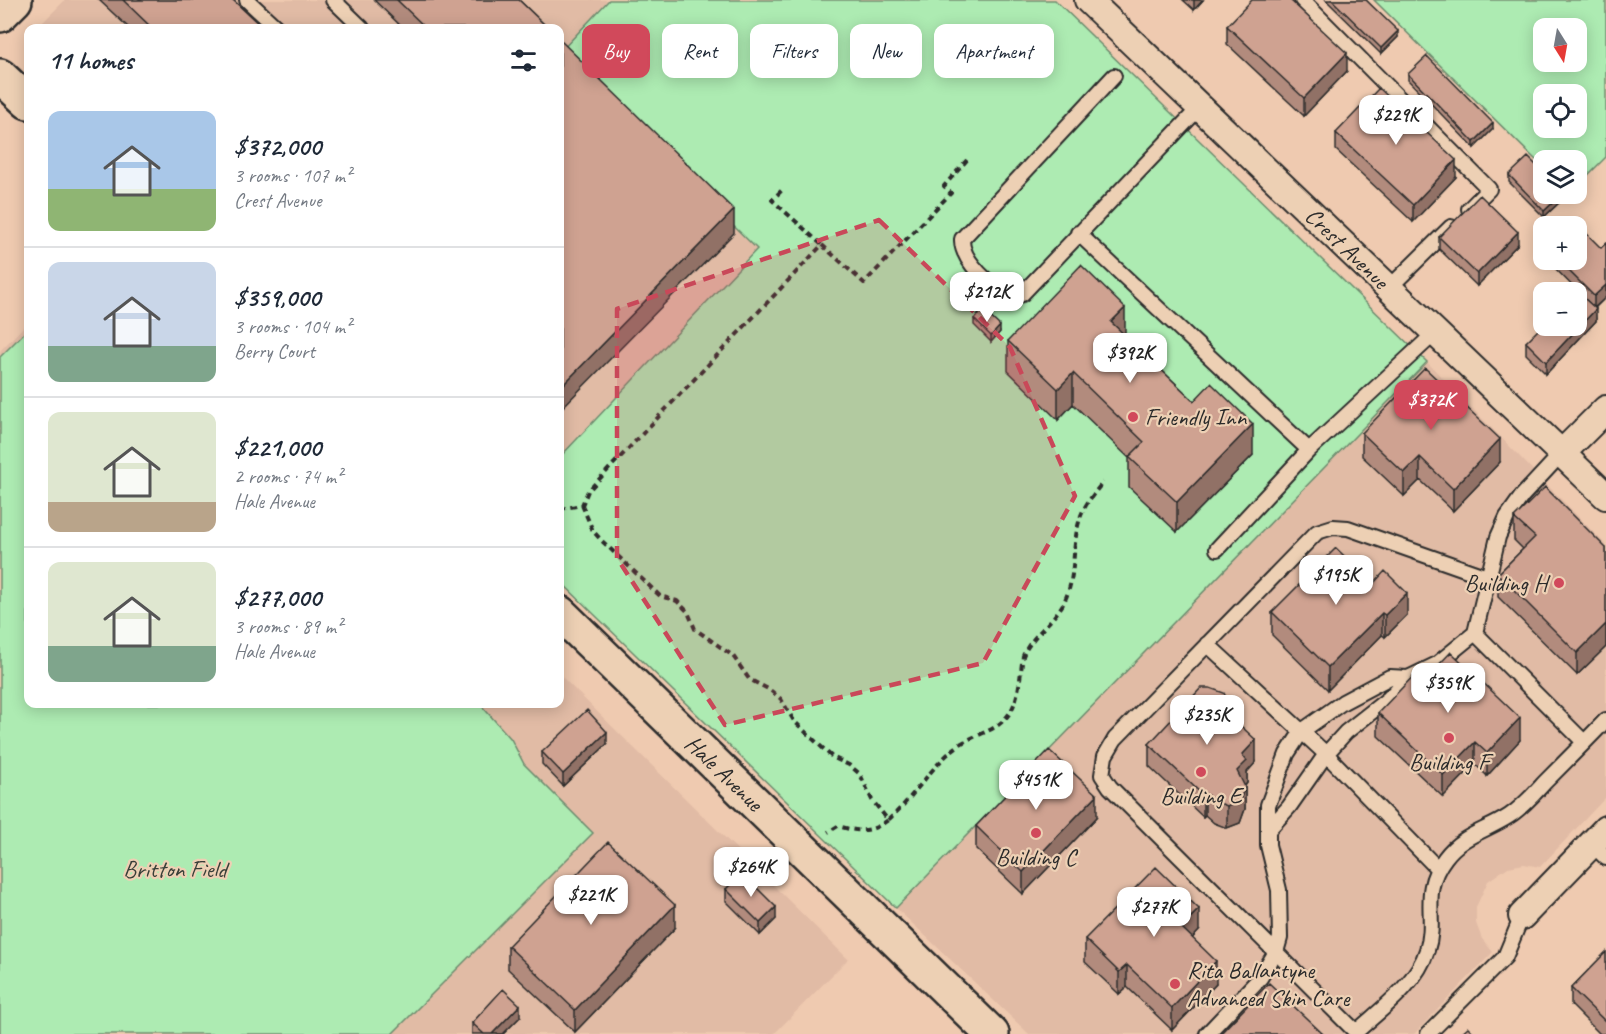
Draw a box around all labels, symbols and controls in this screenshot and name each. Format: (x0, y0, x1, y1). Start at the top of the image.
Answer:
north arrow (1533, 18, 1587, 72)
map controls (1533, 18, 1587, 336)
chip: Buy (582, 24, 650, 78)
chip: Rent (662, 24, 738, 78)
chip: Filters (750, 24, 838, 78)
chip: New (850, 24, 922, 78)
chip: Apartment (934, 24, 1054, 78)
text: 11 homes (48, 44, 133, 77)
icon: filters (507, 44, 540, 77)
button: locate (1533, 84, 1587, 138)
pin: $229K (1354, 95, 1438, 146)
text: $229K (1373, 102, 1419, 127)
text: $372,000 (234, 130, 321, 163)
icon: home (96, 135, 168, 207)
button: layers (1533, 150, 1587, 204)
text: 3 rooms · 107 m² (234, 163, 351, 188)
text: Crest Avenue (234, 188, 321, 213)
street label: Crest Avenue (1299, 201, 1397, 297)
button: + (1533, 216, 1587, 270)
pin: $212K (945, 272, 1029, 323)
text: $212K (964, 279, 1010, 304)
text: $359,000 (234, 281, 320, 314)
button: − (1533, 282, 1587, 336)
icon: home (96, 286, 168, 358)
text: 3 rooms · 104 m² (234, 314, 351, 339)
pin: $392K (1088, 333, 1172, 384)
text: Berry Court (234, 339, 315, 364)
text: $392K (1107, 340, 1153, 365)
pin: $372K (1389, 380, 1473, 431)
text: $372K (1408, 387, 1454, 412)
place label: Friendly Inn (1145, 402, 1247, 432)
marker: Friendly Inn (1126, 410, 1140, 424)
text: $221,000 (234, 431, 321, 464)
icon: home (96, 436, 168, 508)
text: 2 rooms · 74 m² (234, 464, 342, 489)
text: Hale Avenue (234, 489, 315, 514)
pin: $195K (1294, 555, 1378, 606)
text: $195K (1313, 562, 1359, 587)
place label: Building H (1465, 568, 1551, 598)
marker: Building H (1552, 576, 1566, 590)
text: $277,000 (234, 581, 321, 614)
icon: home (96, 586, 168, 658)
text: 3 rooms · 89 m² (234, 614, 342, 639)
text: Hale Avenue (234, 639, 315, 664)
pin: $359K (1406, 663, 1490, 714)
text: $359K (1425, 670, 1471, 695)
pin: $235K (1165, 695, 1249, 746)
text: $235K (1184, 702, 1230, 727)
street label: Hale Avenue (679, 729, 771, 819)
marker: Building F (1442, 731, 1456, 745)
place label: Building F (1409, 747, 1494, 777)
pin: $451K (994, 760, 1078, 811)
marker: Building E (1194, 765, 1208, 779)
text: $451K (1013, 767, 1059, 792)
place label: Building E (1160, 781, 1245, 811)
marker: Building C (1029, 826, 1043, 840)
place label: Building C (996, 842, 1079, 872)
pin: $264K (709, 847, 793, 898)
park label: Britton Field (123, 854, 230, 884)
text: $264K (728, 854, 774, 879)
pin: $221K (549, 875, 633, 926)
text: $221K (568, 882, 614, 907)
pin: $277K (1112, 887, 1196, 938)
text: $277K (1131, 894, 1177, 919)
place label: Rita Ballantyne Advanced Skin Care (1187, 955, 1351, 1013)
marker: Rita Ballantyne Advanced Skin Care (1168, 977, 1182, 991)

